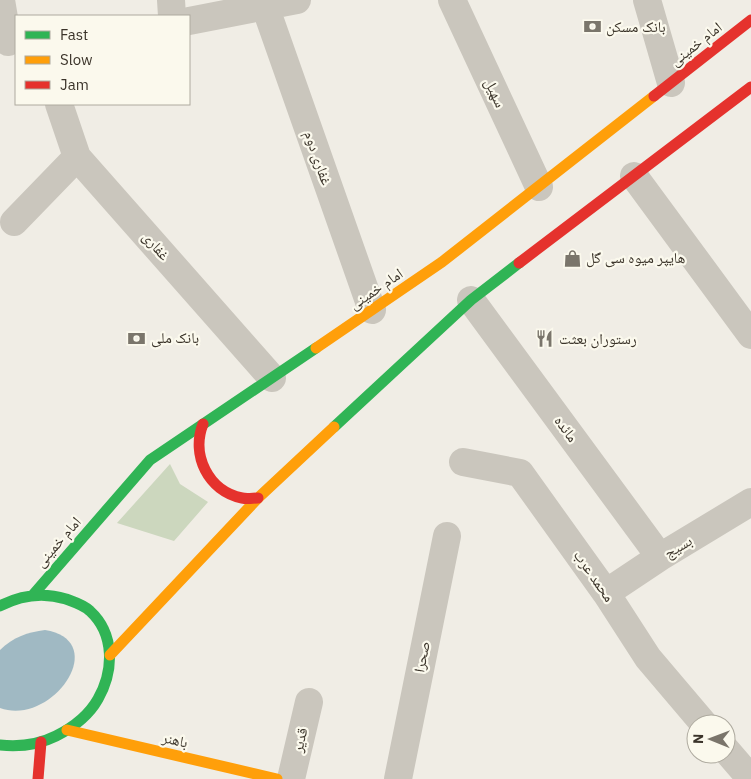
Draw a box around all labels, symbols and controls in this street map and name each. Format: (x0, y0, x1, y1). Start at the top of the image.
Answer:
legend (15, 15, 190, 105)
bank icon: بانک مسکن (582, 17, 602, 37)
place label: بانک مسکن (606, 17, 666, 37)
street label: امام خمینی (666, 17, 726, 71)
text: Fast (60, 25, 88, 44)
text: Slow (60, 50, 93, 69)
text: Jam (60, 75, 89, 94)
street label: سهیل (480, 75, 510, 111)
street label: غفاری دوم (299, 128, 337, 188)
street label: غفاری (138, 227, 174, 265)
shop icon: هایپر میوه سی گل (562, 248, 582, 268)
place label: هایپر میوه سی گل (586, 248, 685, 268)
street label: امام خمینی (345, 264, 407, 314)
bank icon: بانک ملی (127, 328, 147, 348)
place label: بانک ملی (151, 328, 199, 348)
restaurant icon: رستوران بعثت (535, 329, 555, 349)
place label: رستوران بعثت (559, 329, 637, 349)
street label: مائده (550, 412, 582, 446)
street label: امام خمینی (30, 512, 86, 572)
street label: بسیج (660, 531, 696, 563)
street label: محمد عرب (570, 546, 619, 605)
street label: صحرا (409, 640, 434, 674)
north arrow (686, 714, 736, 764)
street label: قدیر (287, 726, 312, 755)
street label: باهنر (159, 727, 190, 752)
text: N (689, 734, 707, 744)

